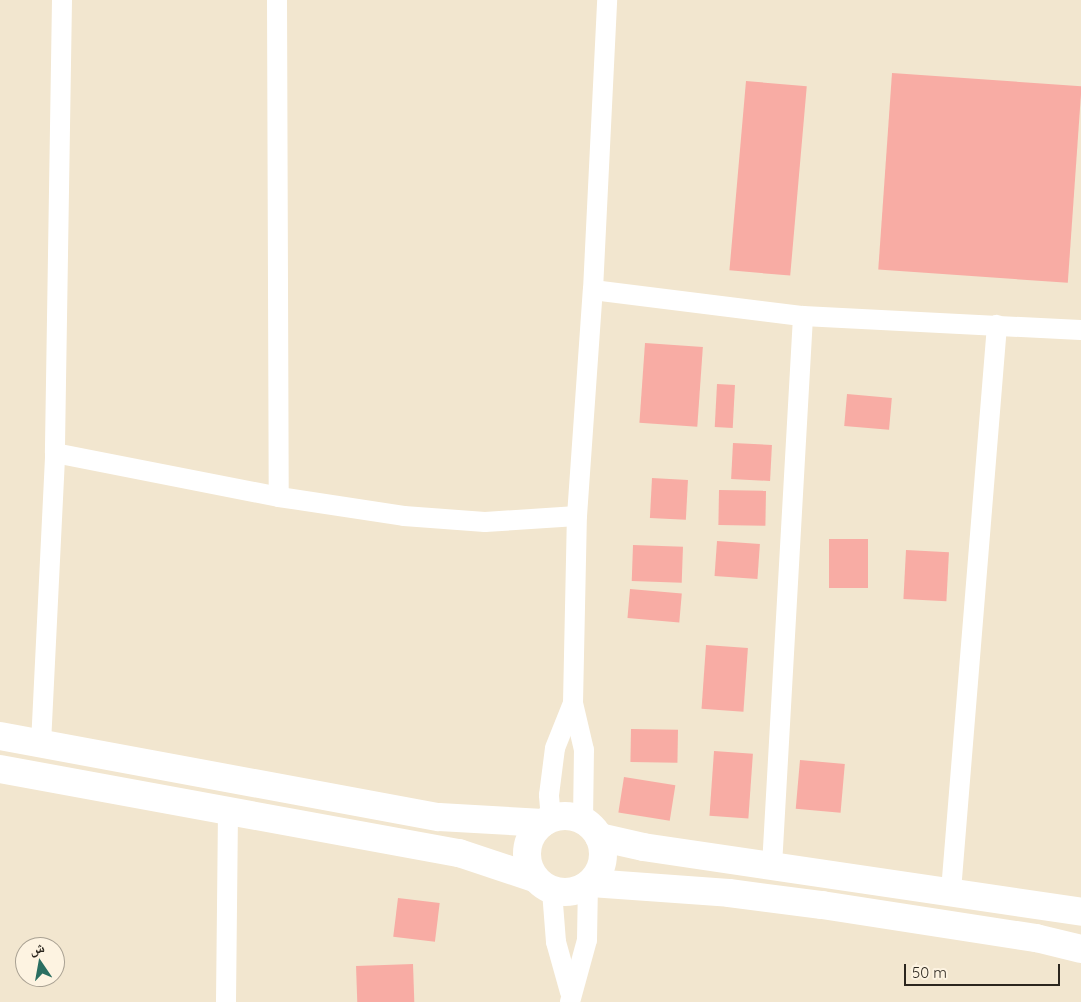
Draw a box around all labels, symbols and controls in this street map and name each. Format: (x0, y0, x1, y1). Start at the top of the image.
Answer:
north arrow (15, 937, 65, 987)
text: ش (28, 938, 46, 959)
scale bar (906, 954, 1062, 986)
text: 50 m (912, 963, 947, 982)

